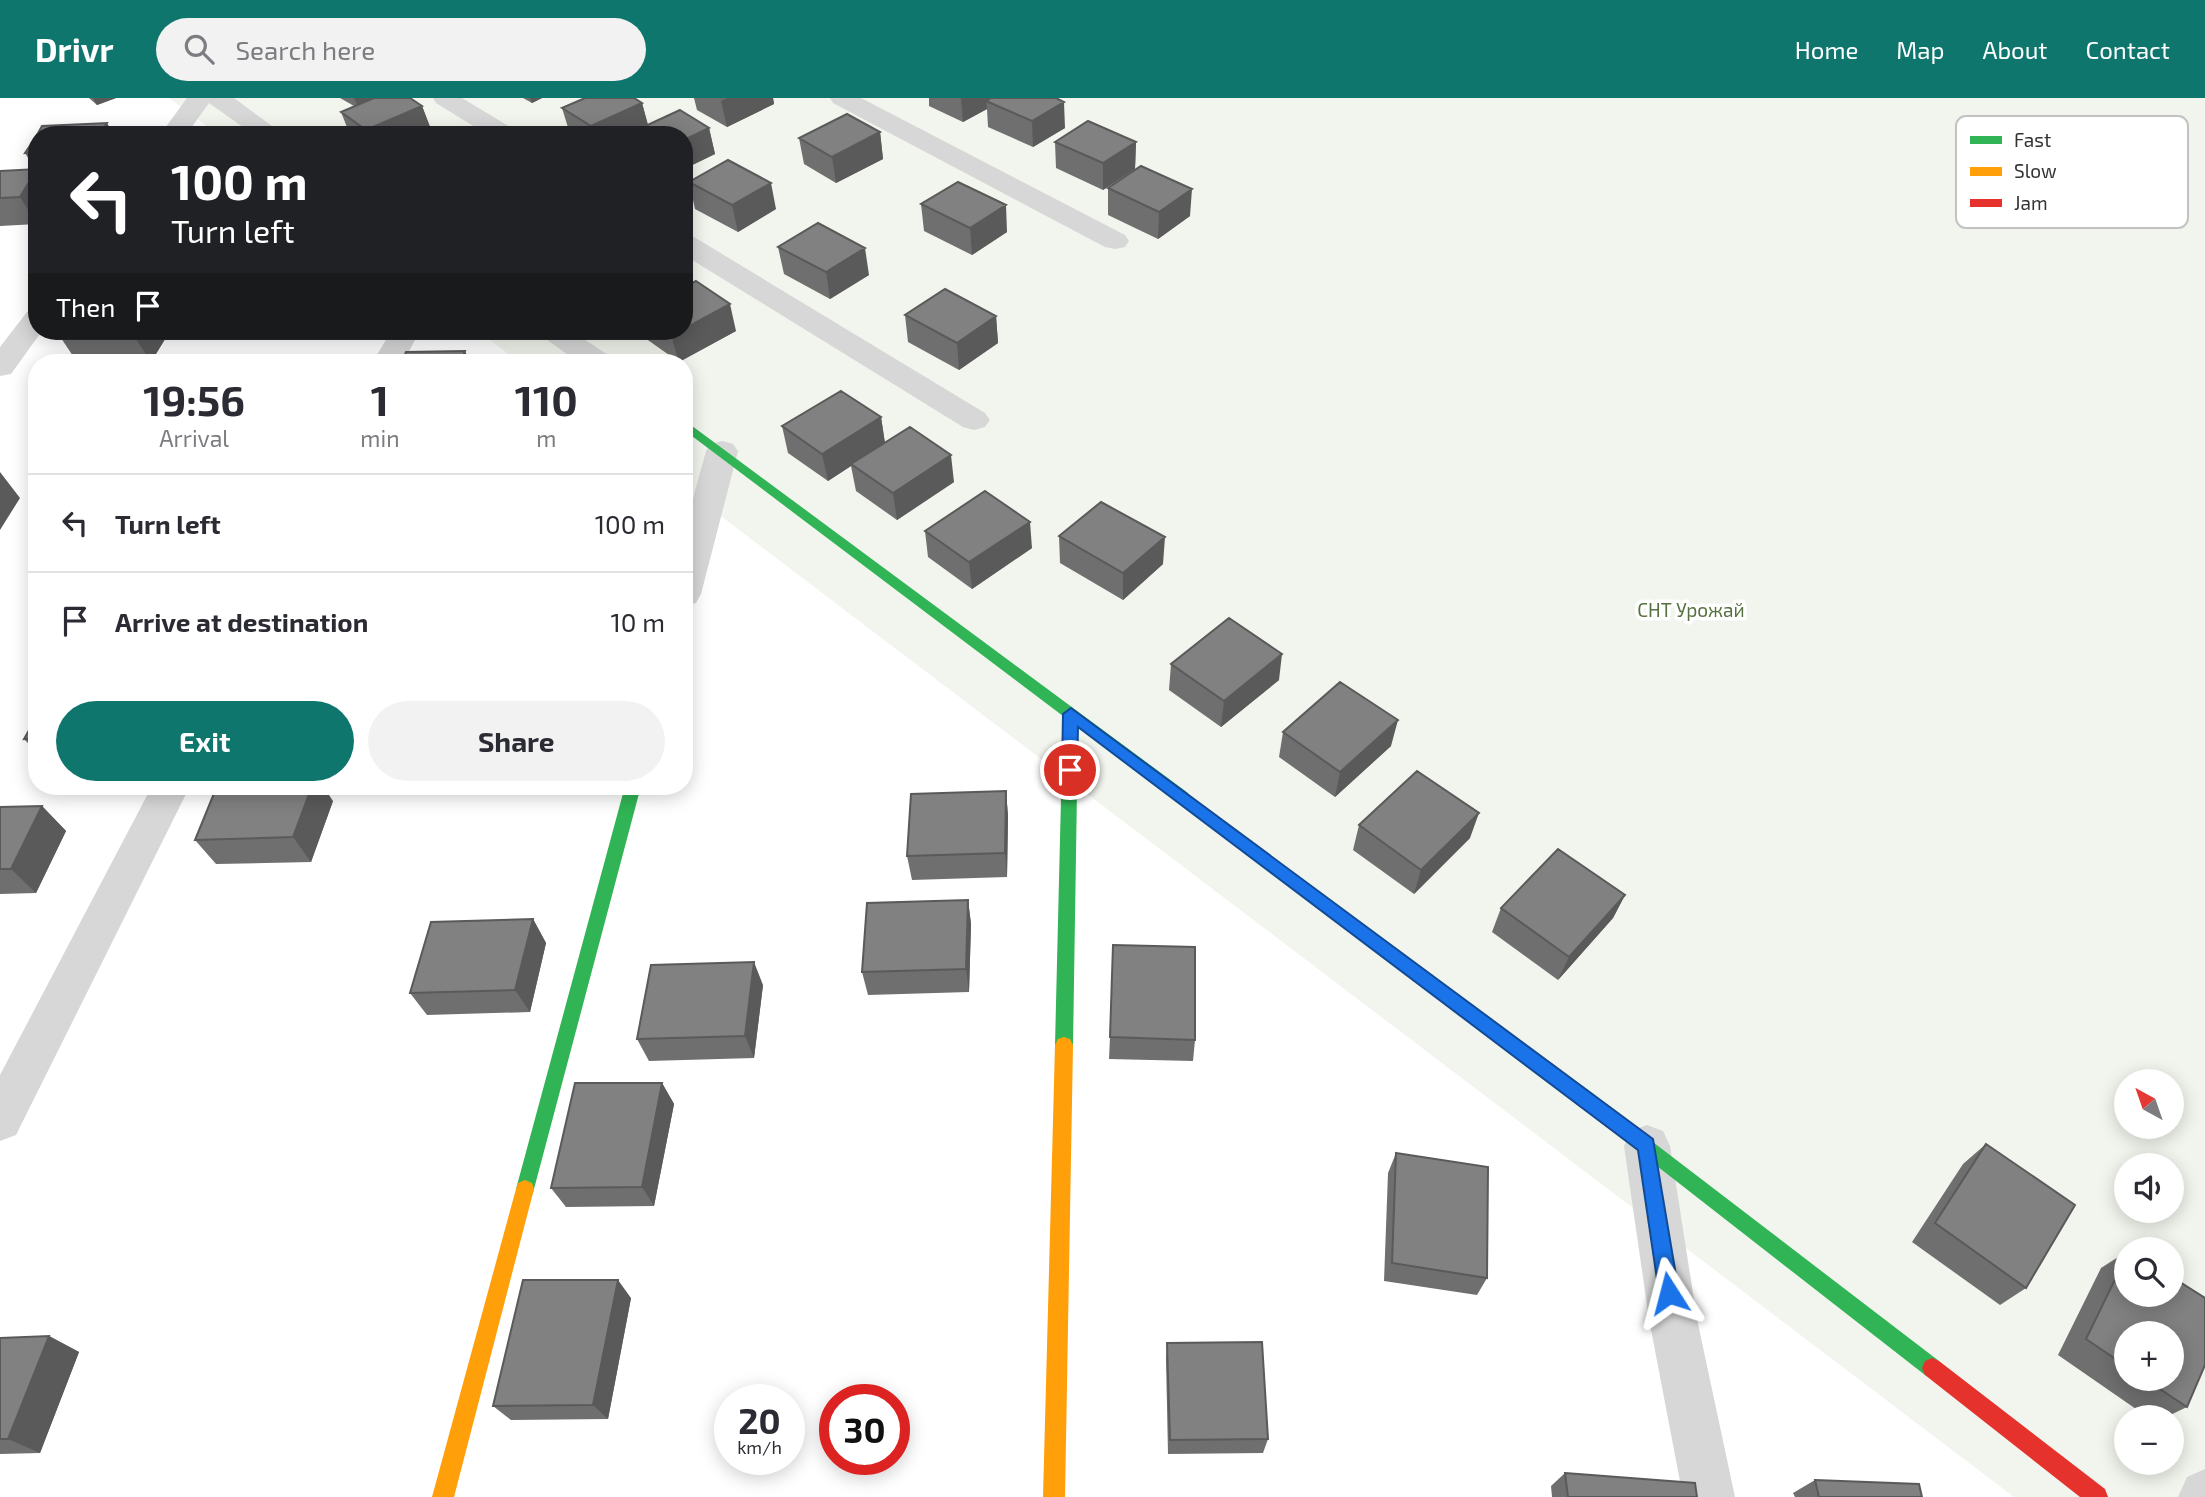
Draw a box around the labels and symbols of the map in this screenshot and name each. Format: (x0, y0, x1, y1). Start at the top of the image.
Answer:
legend (1956, 116, 2188, 228)
text: Fast (2014, 128, 2051, 151)
text: Slow (2014, 159, 2057, 182)
text: Jam (2014, 191, 2048, 214)
park label: СНТ Урожай (1637, 598, 1745, 621)
pin (1040, 740, 1100, 800)
north arrow (2114, 1069, 2184, 1139)
position arrow (1632, 1256, 1706, 1330)
speed limit sign: 30 (819, 1384, 910, 1475)

